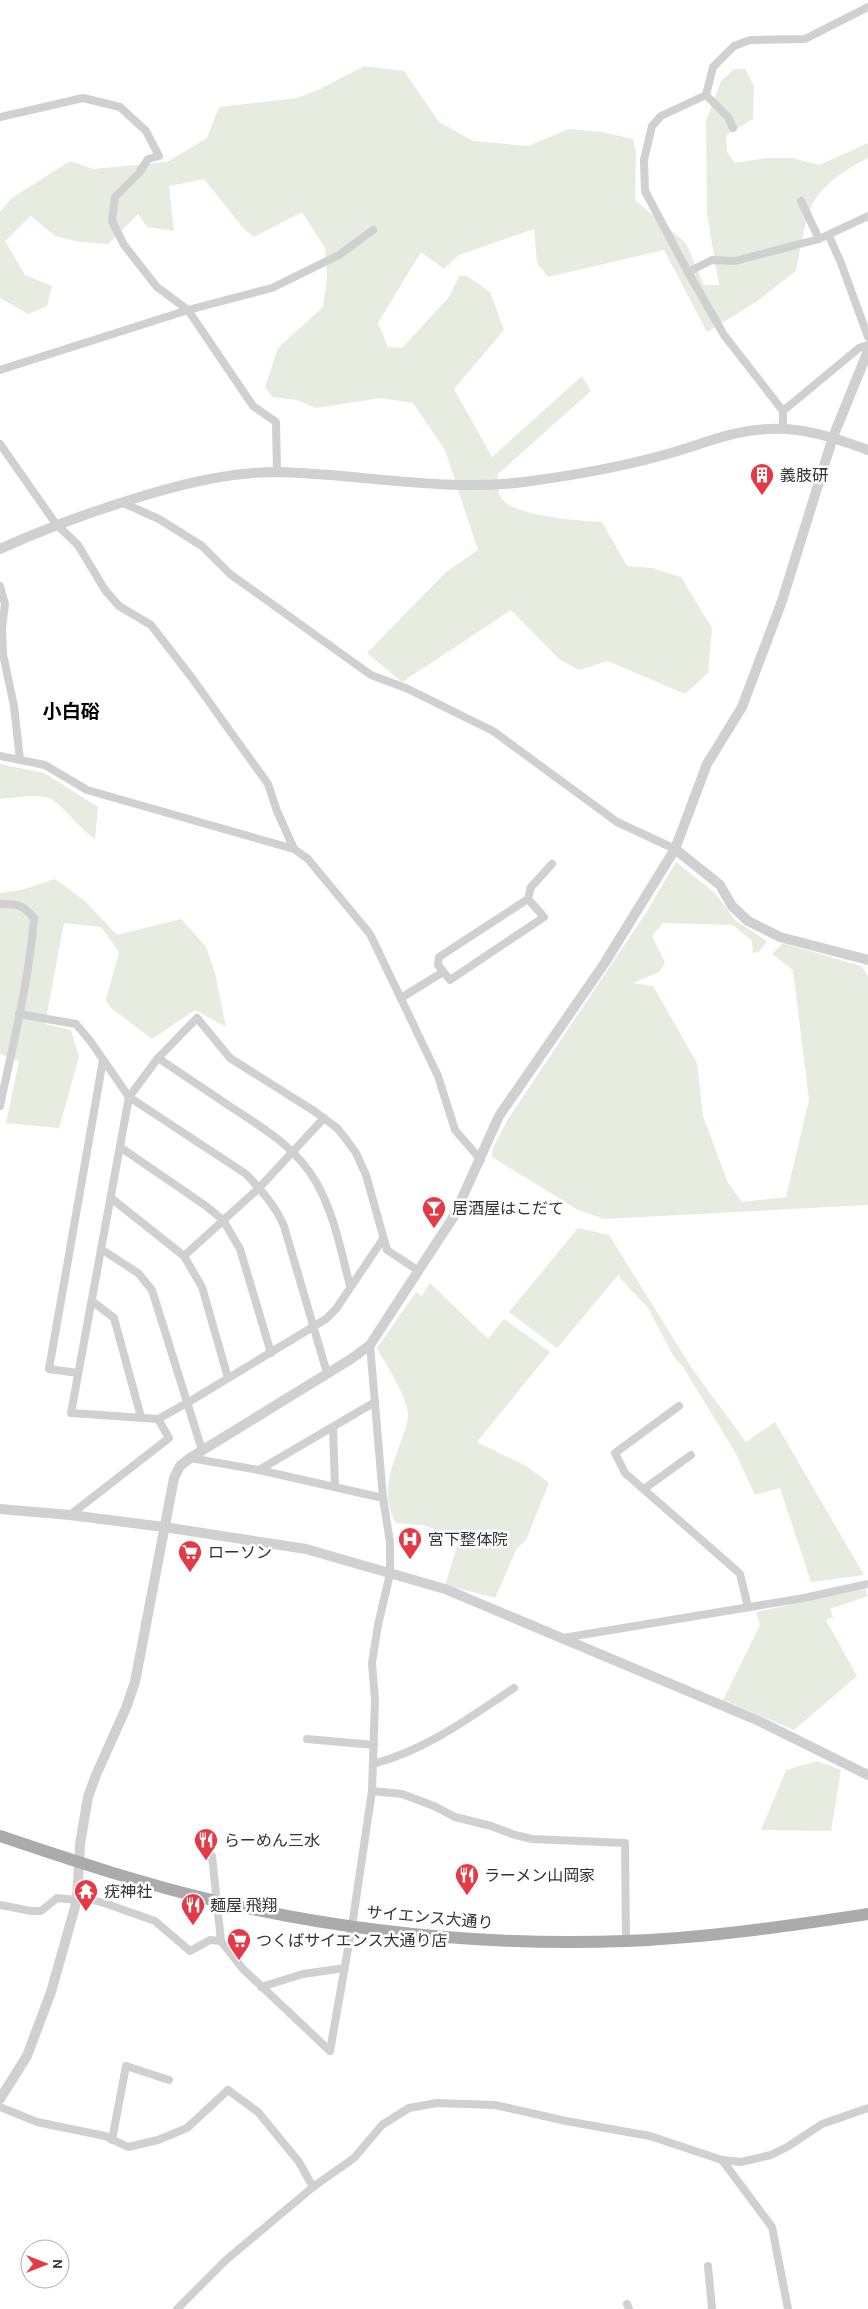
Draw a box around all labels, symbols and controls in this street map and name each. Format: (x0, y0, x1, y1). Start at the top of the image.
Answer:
building icon: 義肢研 (749, 462, 775, 496)
place label: 義肢研 (780, 466, 828, 485)
district label: 小白硲 (42, 701, 100, 723)
bar icon: 居酒屋はこだて (421, 1195, 447, 1229)
place label: 居酒屋はこだて (452, 1199, 564, 1218)
hospital icon: 宮下整体院 (397, 1526, 423, 1560)
place label: 宮下整体院 (428, 1530, 508, 1549)
supermarket icon: ローソン (177, 1539, 203, 1573)
place label: ローソン (208, 1543, 272, 1562)
restaurant icon: らーめん三水 (193, 1827, 219, 1861)
place label: らーめん三水 (224, 1831, 320, 1850)
restaurant icon: ラーメン山岡家 (454, 1862, 480, 1896)
place label: ラーメン山岡家 (484, 1866, 595, 1885)
temple icon: 疣神社 (73, 1878, 99, 1912)
place label: 疣神社 (104, 1882, 152, 1901)
restaurant icon: 麺屋 飛翔 (180, 1892, 206, 1926)
place label: 麺屋 飛翔 (210, 1896, 278, 1915)
street label: サイエンス大通り (366, 1902, 494, 1933)
supermarket icon: つくばサイエンス大通り店 (226, 1927, 252, 1961)
place label: つくばサイエンス大通り店 (256, 1931, 448, 1950)
north arrow (20, 2239, 70, 2289)
text: N (49, 2259, 66, 2269)

